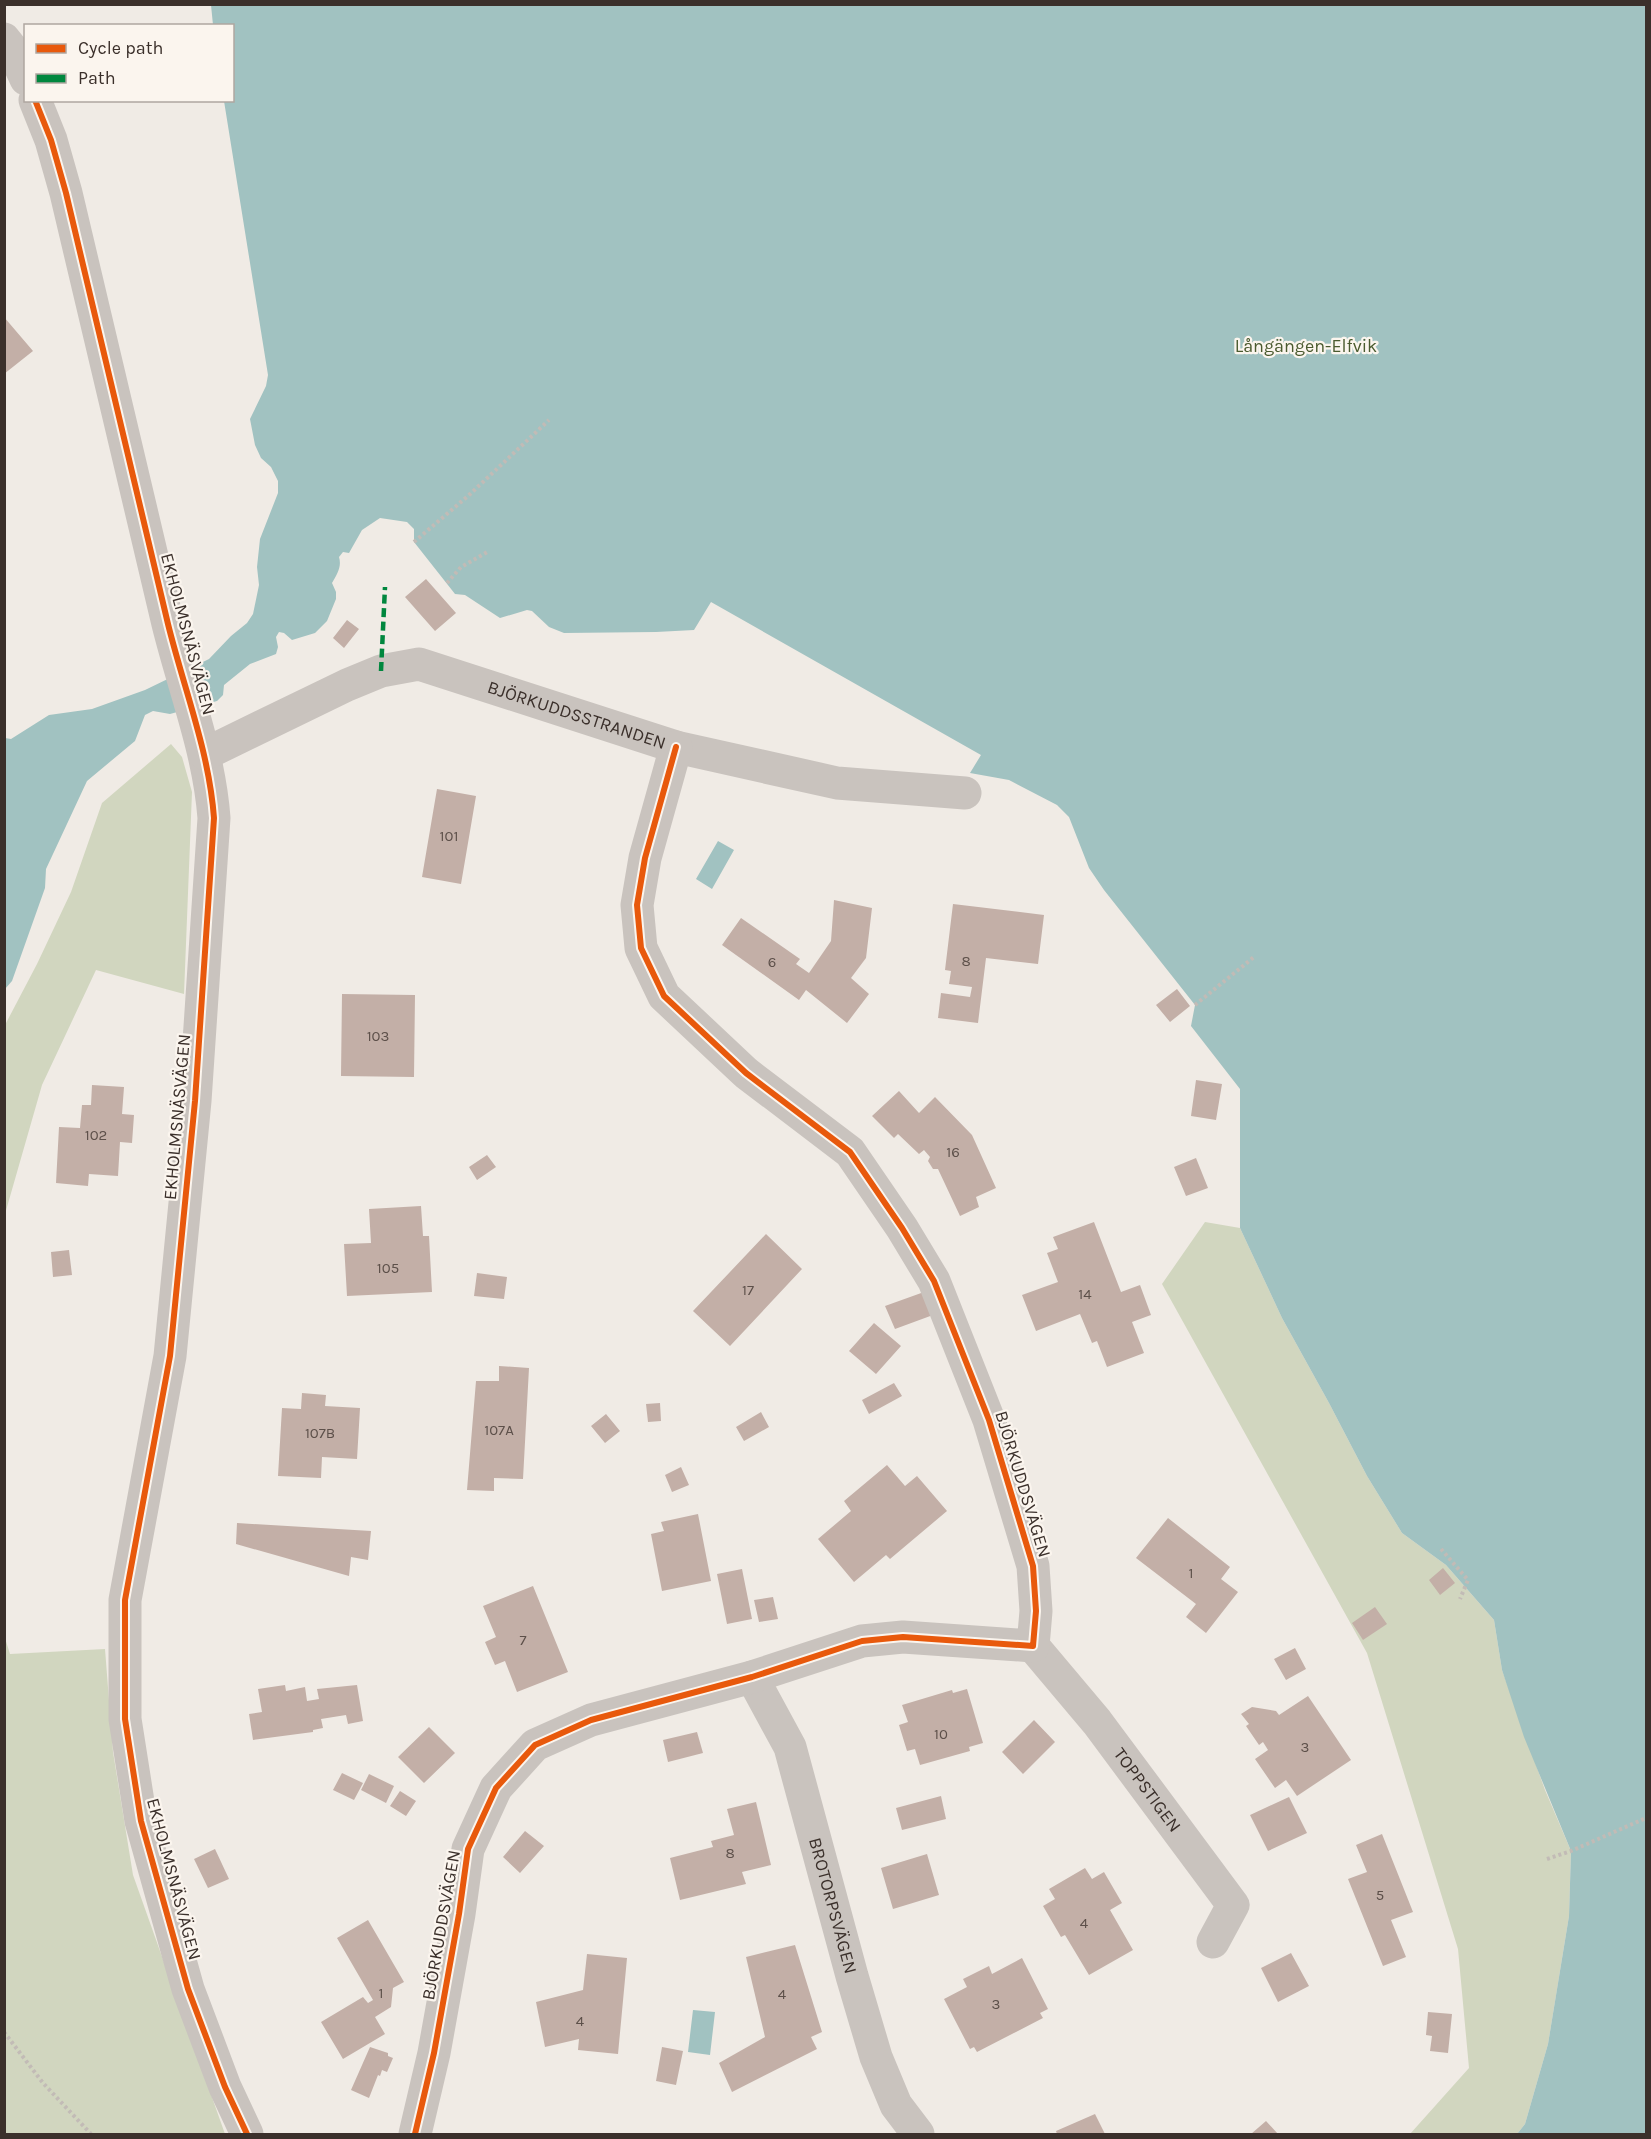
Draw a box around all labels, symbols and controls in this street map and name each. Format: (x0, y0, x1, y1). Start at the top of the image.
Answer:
legend (24, 24, 234, 102)
text: Cycle path (78, 37, 163, 59)
text: Path (78, 67, 116, 89)
park label: Långängen-Elfvik (1235, 335, 1377, 357)
street label: EKHOLMSNÄSVÄGEN (156, 551, 220, 717)
street label: BJÖRKUDDSSTRANDEN (485, 676, 669, 754)
house number: 101 (440, 827, 458, 845)
house number: 8 (961, 952, 971, 970)
house number: 6 (768, 953, 776, 971)
house number: 103 (367, 1027, 389, 1045)
street label: EKHOLMSNÄSVÄGEN (159, 1033, 195, 1201)
house number: 102 (85, 1126, 107, 1144)
house number: 16 (946, 1143, 960, 1161)
house number: 105 (377, 1259, 399, 1277)
house number: 17 (742, 1281, 754, 1299)
house number: 14 (1078, 1285, 1092, 1303)
street label: BJÖRKUDDSVÄGEN (990, 1408, 1056, 1560)
house number: 107A (484, 1421, 514, 1439)
house number: 107B (305, 1424, 335, 1442)
house number: 1 (1189, 1564, 1193, 1582)
house number: 7 (519, 1631, 527, 1649)
house number: 10 (934, 1725, 948, 1743)
house number: 3 (1301, 1738, 1309, 1756)
street label: TOPPSTIGEN (1109, 1743, 1186, 1836)
street label: EKHOLMSNÄSVÄGEN (142, 1796, 206, 1962)
street label: BROTORPSVÄGEN (804, 1835, 862, 1976)
house number: 8 (725, 1844, 735, 1862)
street label: BJÖRKUDDSVÄGEN (417, 1848, 465, 2002)
house number: 5 (1376, 1886, 1384, 1904)
house number: 4 (1080, 1914, 1089, 1932)
house number: 1 (379, 1984, 383, 2002)
house number: 4 (778, 1985, 787, 2003)
house number: 3 (992, 1995, 1000, 2013)
house number: 4 (576, 2012, 585, 2030)

